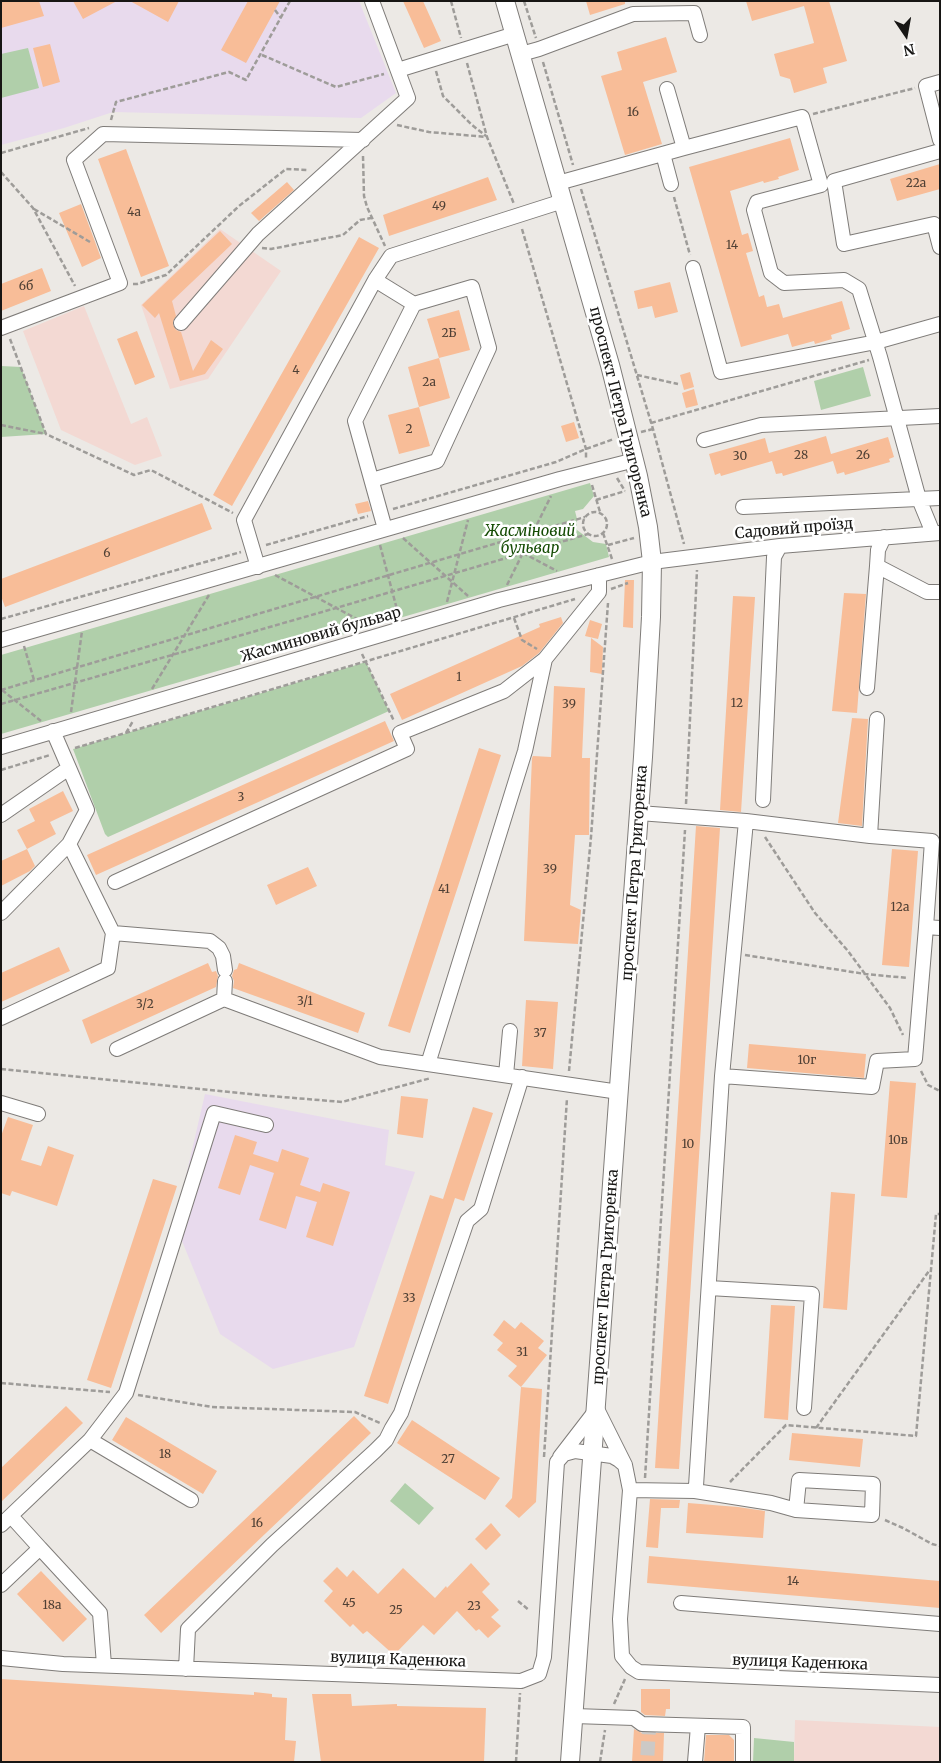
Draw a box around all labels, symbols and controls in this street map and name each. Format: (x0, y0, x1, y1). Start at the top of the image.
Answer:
north arrow (881, 10, 931, 60)
text: N (902, 40, 916, 60)
house number: 16 (627, 106, 639, 120)
house number: 22а (906, 177, 926, 191)
house number: 49 (432, 200, 446, 214)
house number: 4а (127, 206, 141, 220)
house number: 14 (726, 239, 738, 253)
house number: 6б (19, 280, 33, 294)
street label: проспект Петра Григоренка (585, 305, 655, 519)
house number: 2Б (441, 327, 457, 341)
house number: 4 (292, 364, 300, 378)
house number: 2а (422, 376, 436, 390)
house number: 2 (405, 423, 413, 437)
house number: 28 (794, 449, 808, 463)
house number: 26 (856, 449, 870, 463)
house number: 30 (733, 450, 747, 464)
street label: Садовий проїзд (734, 515, 854, 543)
park label: Жасміновий бульвар (485, 523, 575, 558)
house number: 6 (103, 547, 111, 561)
street label: Жасминовий бульвар (239, 603, 403, 667)
house number: 1 (456, 671, 462, 685)
house number: 12 (731, 697, 743, 711)
house number: 39 (562, 698, 576, 712)
street label: проспект Петра Григоренка (618, 764, 652, 982)
house number: 3 (238, 791, 244, 805)
house number: 39 (543, 863, 557, 877)
house number: 41 (438, 883, 450, 897)
house number: 12а (891, 901, 909, 915)
house number: 3/1 (297, 995, 313, 1009)
house number: 3/2 (136, 998, 154, 1012)
house number: 37 (533, 1027, 547, 1041)
house number: 10г (798, 1054, 816, 1068)
house number: 10в (888, 1134, 908, 1148)
house number: 10 (682, 1138, 694, 1152)
street label: проспект Петра Григоренка (589, 1168, 623, 1386)
house number: 33 (402, 1292, 416, 1306)
house number: 31 (516, 1346, 528, 1360)
house number: 18 (159, 1448, 171, 1462)
house number: 27 (441, 1453, 455, 1467)
house number: 16 (251, 1517, 263, 1531)
house number: 14 (787, 1575, 799, 1589)
house number: 45 (342, 1597, 356, 1611)
house number: 18а (43, 1599, 61, 1613)
house number: 23 (467, 1600, 481, 1614)
house number: 25 (389, 1604, 403, 1618)
street label: вулиця Каденюка (330, 1649, 466, 1671)
street label: вулиця Каденюка (732, 1652, 868, 1674)

